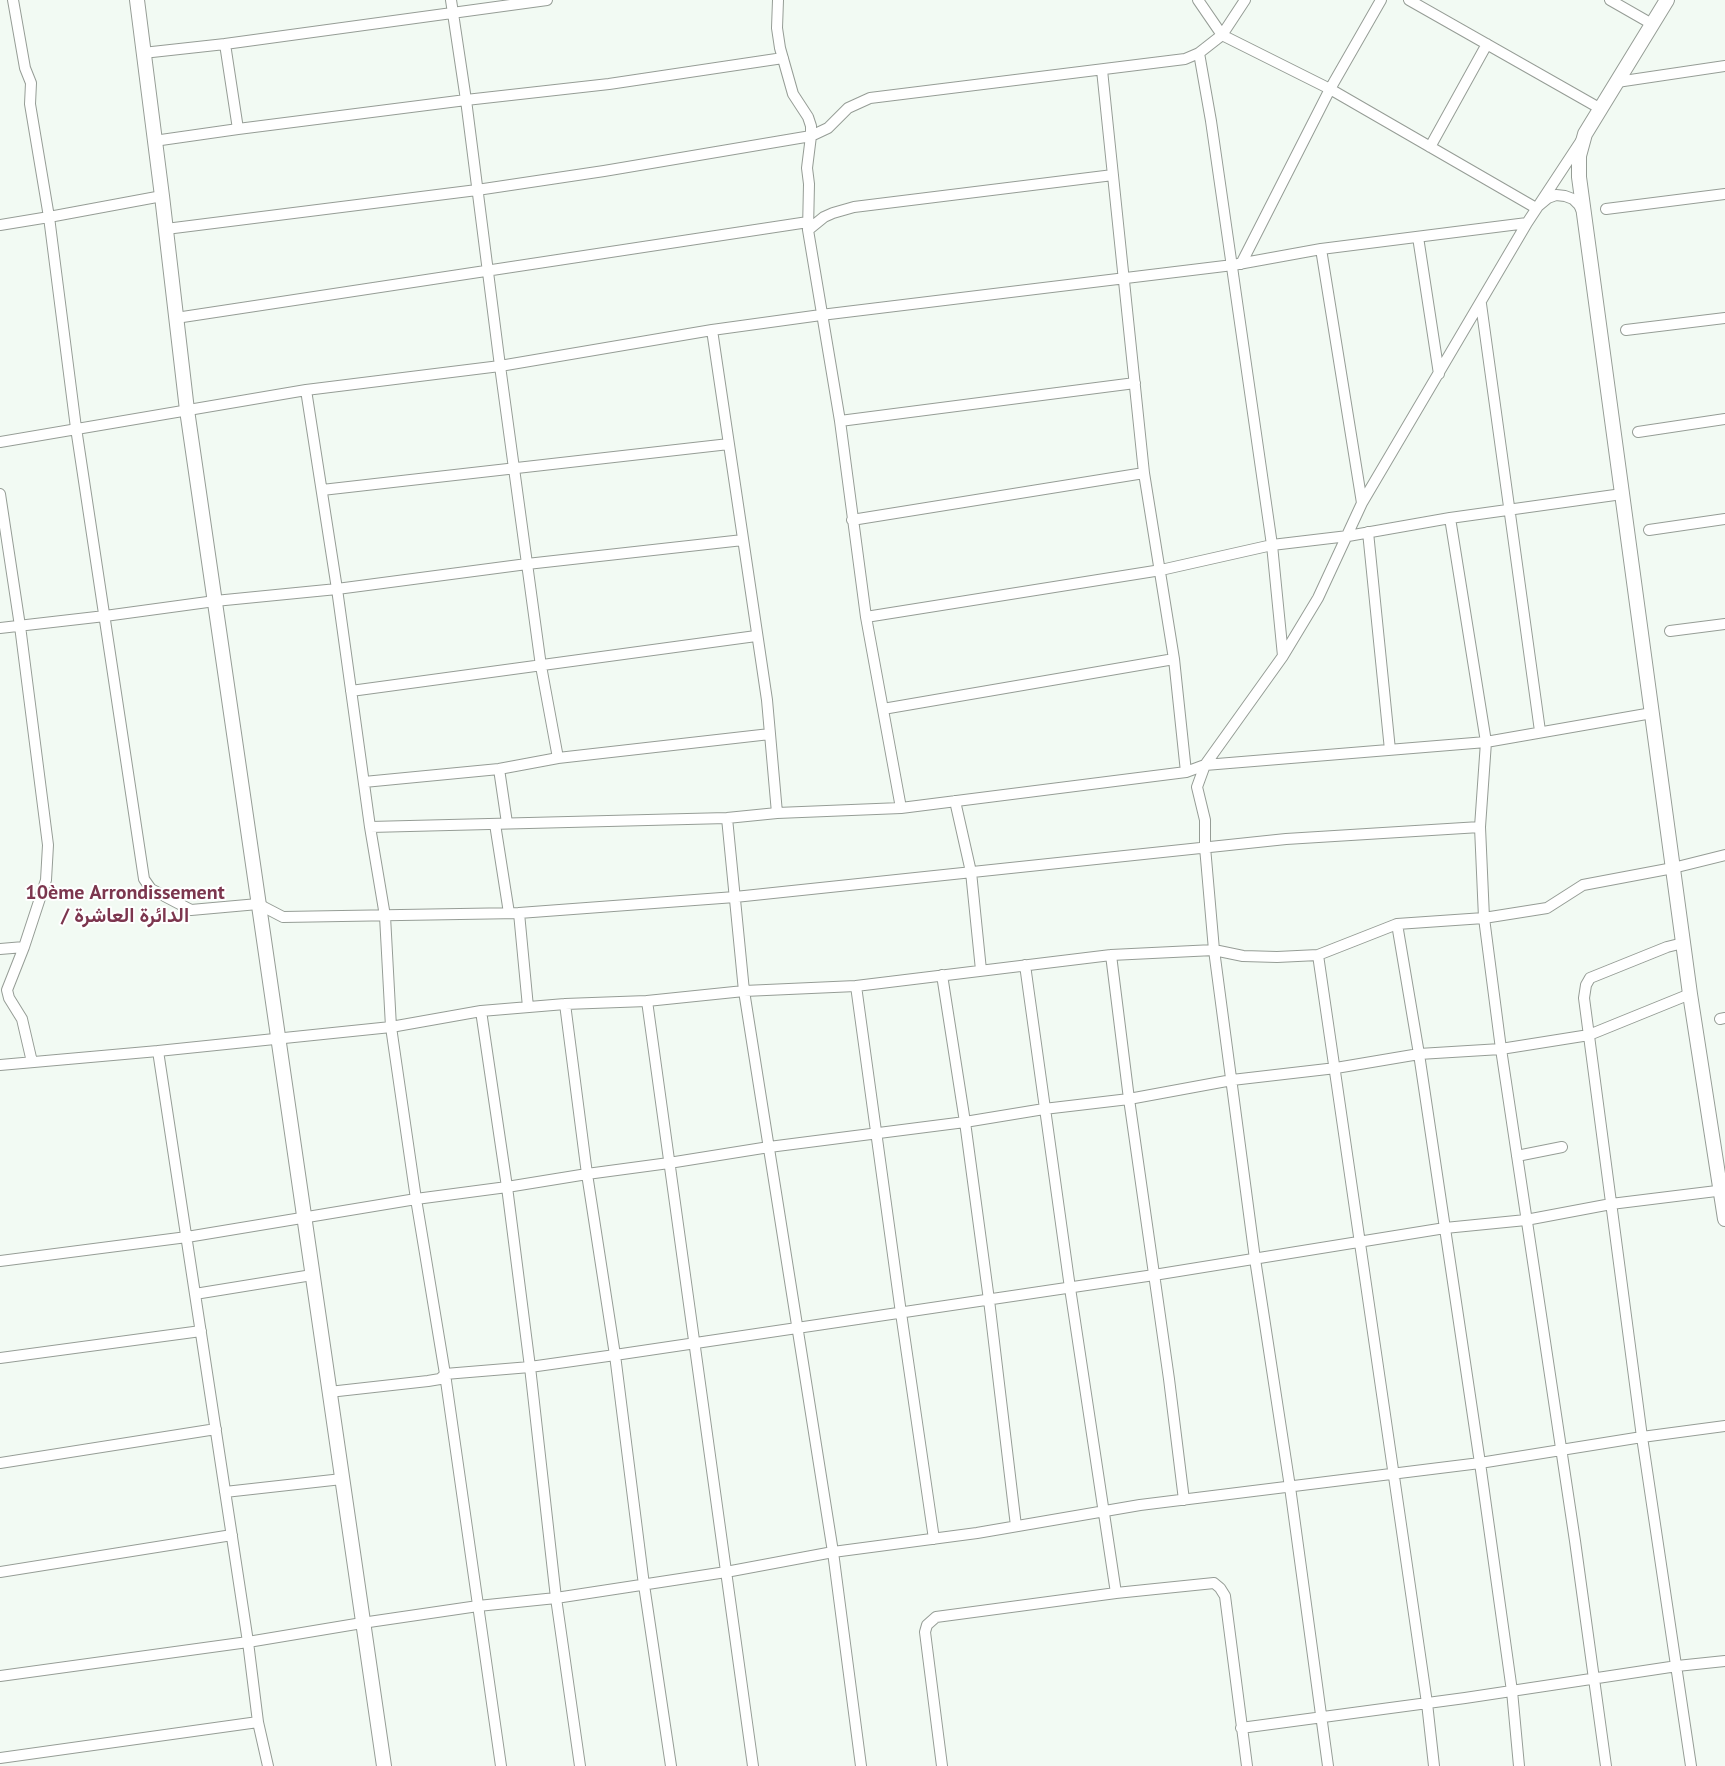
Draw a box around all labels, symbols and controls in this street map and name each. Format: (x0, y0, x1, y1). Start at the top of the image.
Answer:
district label: 10ème Arrondissement / الدائرة العاشرة (25, 881, 225, 928)

